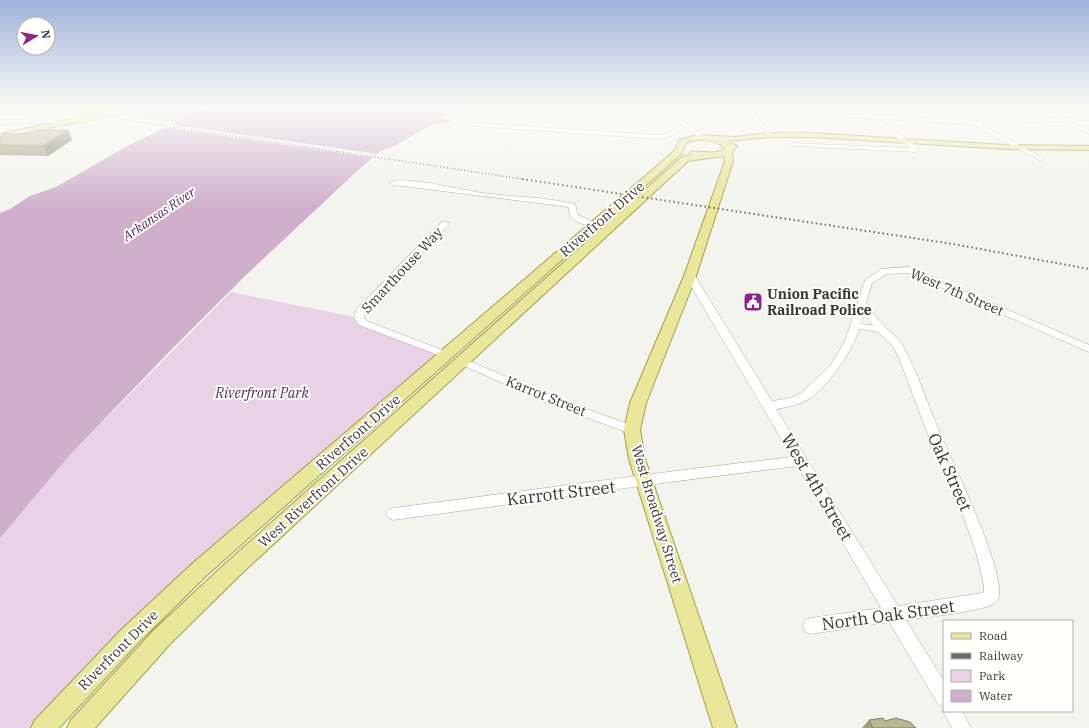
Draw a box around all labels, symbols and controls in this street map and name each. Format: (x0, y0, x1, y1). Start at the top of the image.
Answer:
north arrow (16, 16, 56, 56)
text: N (38, 29, 54, 40)
street label: Riverfront Drive (556, 177, 648, 261)
water label: Arkansas River (119, 183, 199, 245)
street label: Smarthouse Way (358, 223, 447, 317)
street label: West 7th Street (907, 264, 1007, 320)
place label: Union Pacific Railroad Police (767, 285, 872, 319)
public building icon: Union Pacific Railroad Police (742, 291, 764, 313)
street label: Karrot Street (503, 372, 589, 420)
park label: Riverfront Park (214, 384, 309, 402)
street label: Riverfront Drive (312, 390, 404, 474)
street label: West 4th Street (776, 429, 858, 545)
street label: Oak Street (923, 430, 977, 514)
street label: West Riverfront Drive (254, 443, 372, 551)
street label: West Broadway Street (627, 443, 687, 585)
street label: Karrott Street (505, 475, 617, 511)
street label: North Oak Street (820, 595, 956, 635)
street label: Riverfront Drive (74, 606, 162, 694)
legend (943, 620, 1073, 712)
text: Road (979, 628, 1008, 643)
text: Railway (979, 648, 1024, 663)
text: Park (979, 668, 1005, 683)
text: Water (979, 688, 1013, 703)

